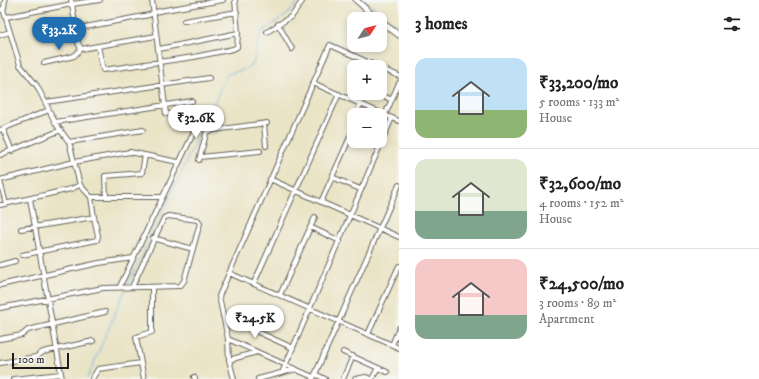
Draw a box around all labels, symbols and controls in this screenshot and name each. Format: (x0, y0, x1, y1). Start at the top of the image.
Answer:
north arrow (347, 12, 387, 52)
map controls (347, 12, 387, 148)
text: 3 homes (415, 13, 468, 35)
icon: filters (721, 13, 743, 35)
pin: ₹33.2K (26, 17, 92, 51)
text: ₹33.2K (41, 22, 77, 38)
button: + (347, 60, 387, 100)
text: ₹33,200/mo (539, 72, 618, 94)
icon: home (447, 74, 495, 122)
text: 5 rooms · 133 m² (539, 94, 619, 110)
pin: ₹32.6K (163, 105, 229, 139)
button: − (347, 108, 387, 148)
text: ₹32.6K (177, 110, 215, 126)
text: House (539, 110, 572, 126)
text: ₹32,600/mo (539, 173, 621, 195)
icon: home (447, 175, 495, 223)
text: 4 rooms · 152 m² (539, 195, 623, 211)
text: House (539, 211, 572, 227)
text: ₹24,500/mo (539, 273, 624, 295)
icon: home (447, 275, 495, 323)
text: 3 rooms · 89 m² (539, 295, 616, 311)
pin: ₹24.5K (222, 305, 288, 339)
text: ₹24.5K (235, 310, 275, 326)
text: Apartment (539, 311, 594, 327)
scale bar (12, 351, 69, 370)
text: 100 m (18, 353, 44, 367)

